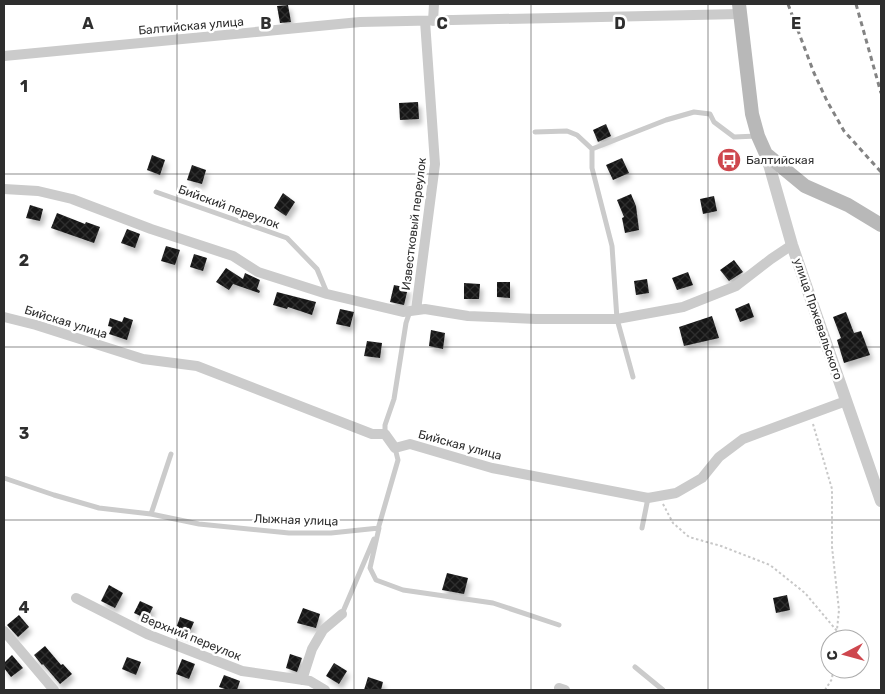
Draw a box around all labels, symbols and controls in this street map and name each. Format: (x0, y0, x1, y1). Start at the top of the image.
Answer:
text: A (82, 14, 94, 33)
street label: Балтийская улица (138, 14, 244, 38)
text: B (260, 14, 272, 33)
text: C (436, 14, 448, 33)
text: D (614, 14, 626, 33)
text: E (791, 14, 801, 33)
text: 1 (20, 77, 28, 96)
bus stop icon: Балтийская (716, 147, 742, 173)
place label: Балтийская (746, 153, 814, 167)
street label: Известковый переулок (399, 156, 429, 291)
street label: Бийский переулок (176, 182, 282, 232)
text: 2 (19, 251, 29, 270)
street label: улица Пржевальского (791, 256, 845, 382)
street label: Бийская улица (23, 303, 109, 341)
text: 3 (19, 424, 29, 443)
street label: Бийская улица (417, 427, 503, 463)
street label: Лыжная улица (254, 512, 338, 528)
text: 4 (19, 598, 30, 617)
street label: Верхний переулок (139, 610, 244, 664)
north arrow (820, 629, 870, 679)
text: С (824, 649, 842, 661)

